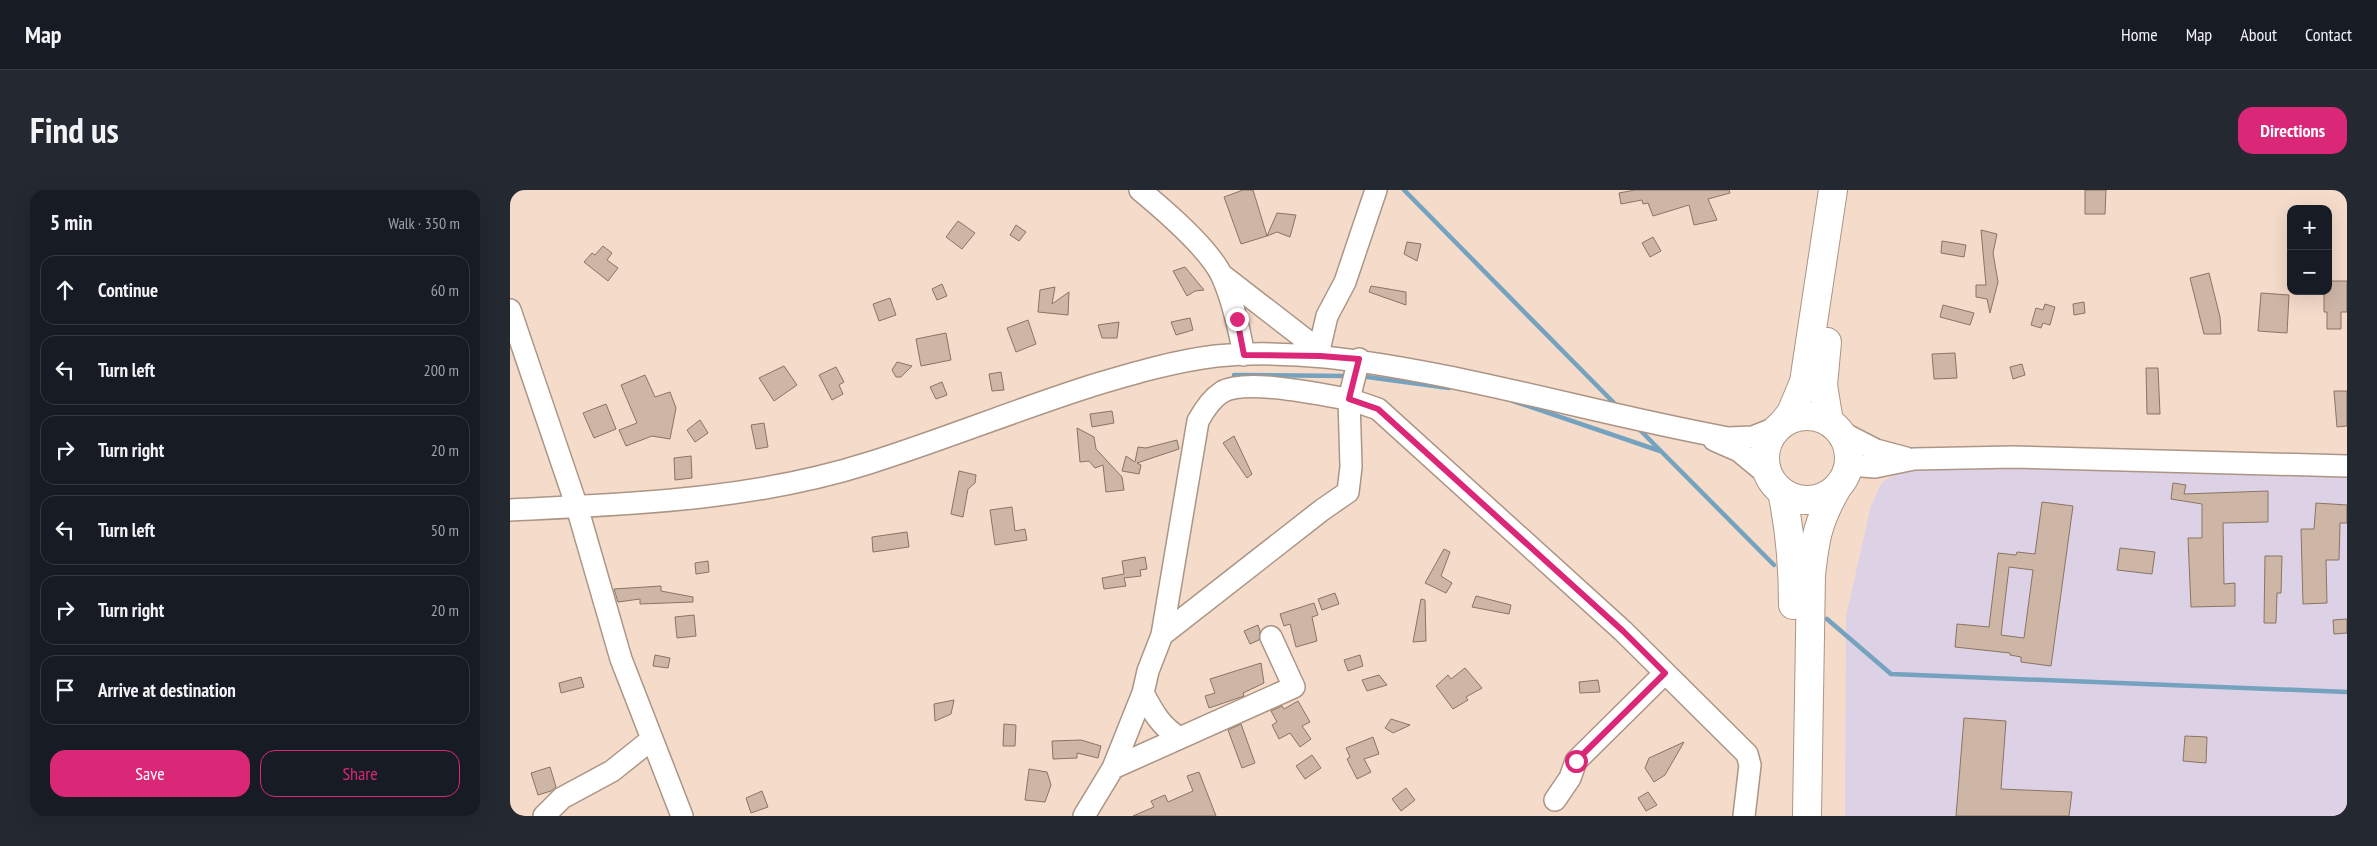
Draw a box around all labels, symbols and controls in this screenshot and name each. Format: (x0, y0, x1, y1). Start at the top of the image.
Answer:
text: Map (25, 19, 62, 50)
text: Home (2121, 23, 2158, 46)
text: Map (2186, 23, 2212, 46)
text: About (2240, 23, 2277, 46)
text: Contact (2305, 23, 2352, 46)
text: Find us (30, 107, 119, 153)
button: Directions (2238, 107, 2347, 154)
map controls (2287, 205, 2332, 295)
button: + (2287, 205, 2332, 250)
text: 5 min (50, 209, 92, 236)
text: Walk · 350 m (388, 213, 460, 233)
button: − (2287, 250, 2332, 295)
icon: ahead (51, 276, 79, 304)
text: Continue (98, 278, 158, 302)
text: 60 m (431, 280, 459, 300)
route end (1226, 308, 1249, 331)
icon: left (51, 356, 79, 384)
text: Turn left (98, 358, 155, 382)
text: 200 m (424, 360, 459, 380)
icon: right (51, 436, 79, 464)
text: Turn right (98, 438, 164, 462)
text: 20 m (431, 440, 459, 460)
icon: left (51, 516, 79, 544)
text: Turn left (98, 518, 155, 542)
text: 50 m (431, 520, 459, 540)
icon: right (51, 596, 79, 624)
text: Turn right (98, 598, 164, 622)
text: 20 m (431, 600, 459, 620)
icon: arrive (51, 676, 79, 704)
text: Arrive at destination (98, 678, 236, 702)
button: Save (50, 750, 250, 797)
button: Share (260, 750, 460, 797)
route start (1565, 750, 1588, 773)

